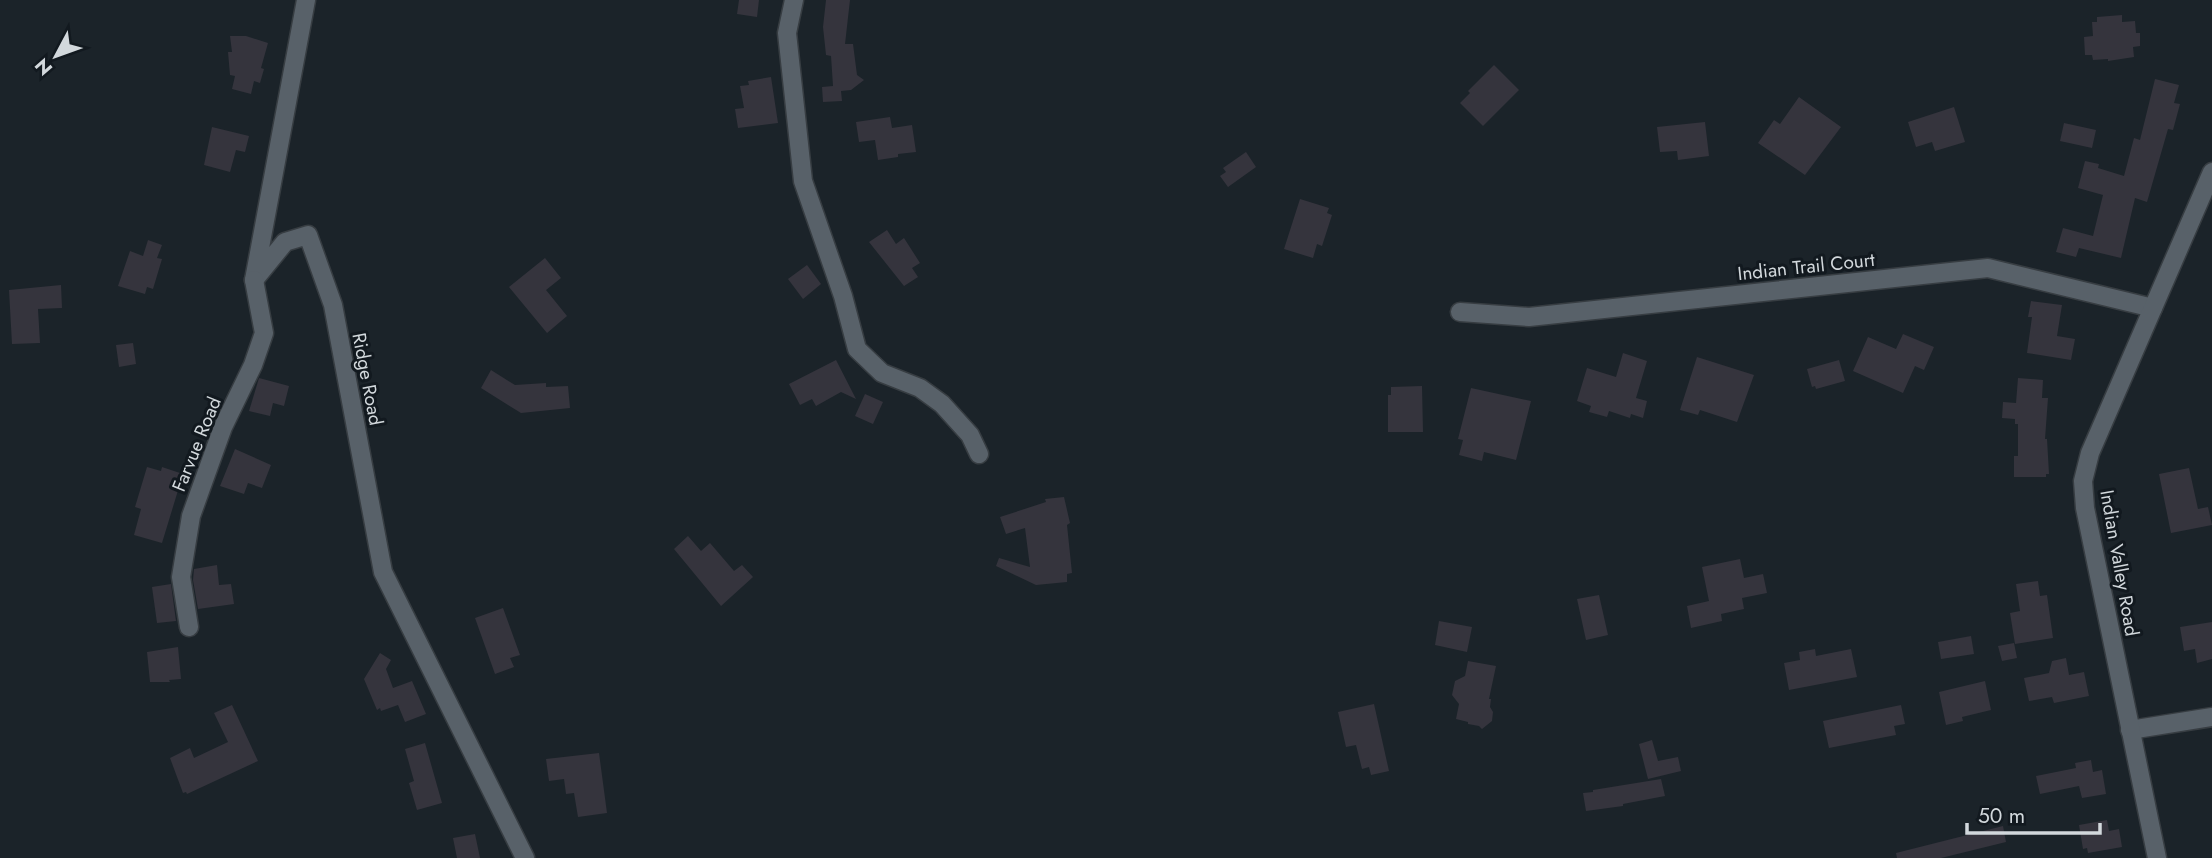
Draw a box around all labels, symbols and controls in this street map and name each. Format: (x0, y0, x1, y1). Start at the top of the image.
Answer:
north arrow (21, 21, 91, 91)
text: N (28, 52, 59, 81)
street label: Indian Trail Court (1736, 246, 1876, 287)
street label: Ridge Road (345, 331, 390, 428)
street label: Farvue Road (165, 393, 228, 496)
street label: Indian Valley Road (2093, 488, 2146, 638)
scale bar (1967, 792, 2100, 836)
text: 50 m (1978, 801, 2025, 831)

